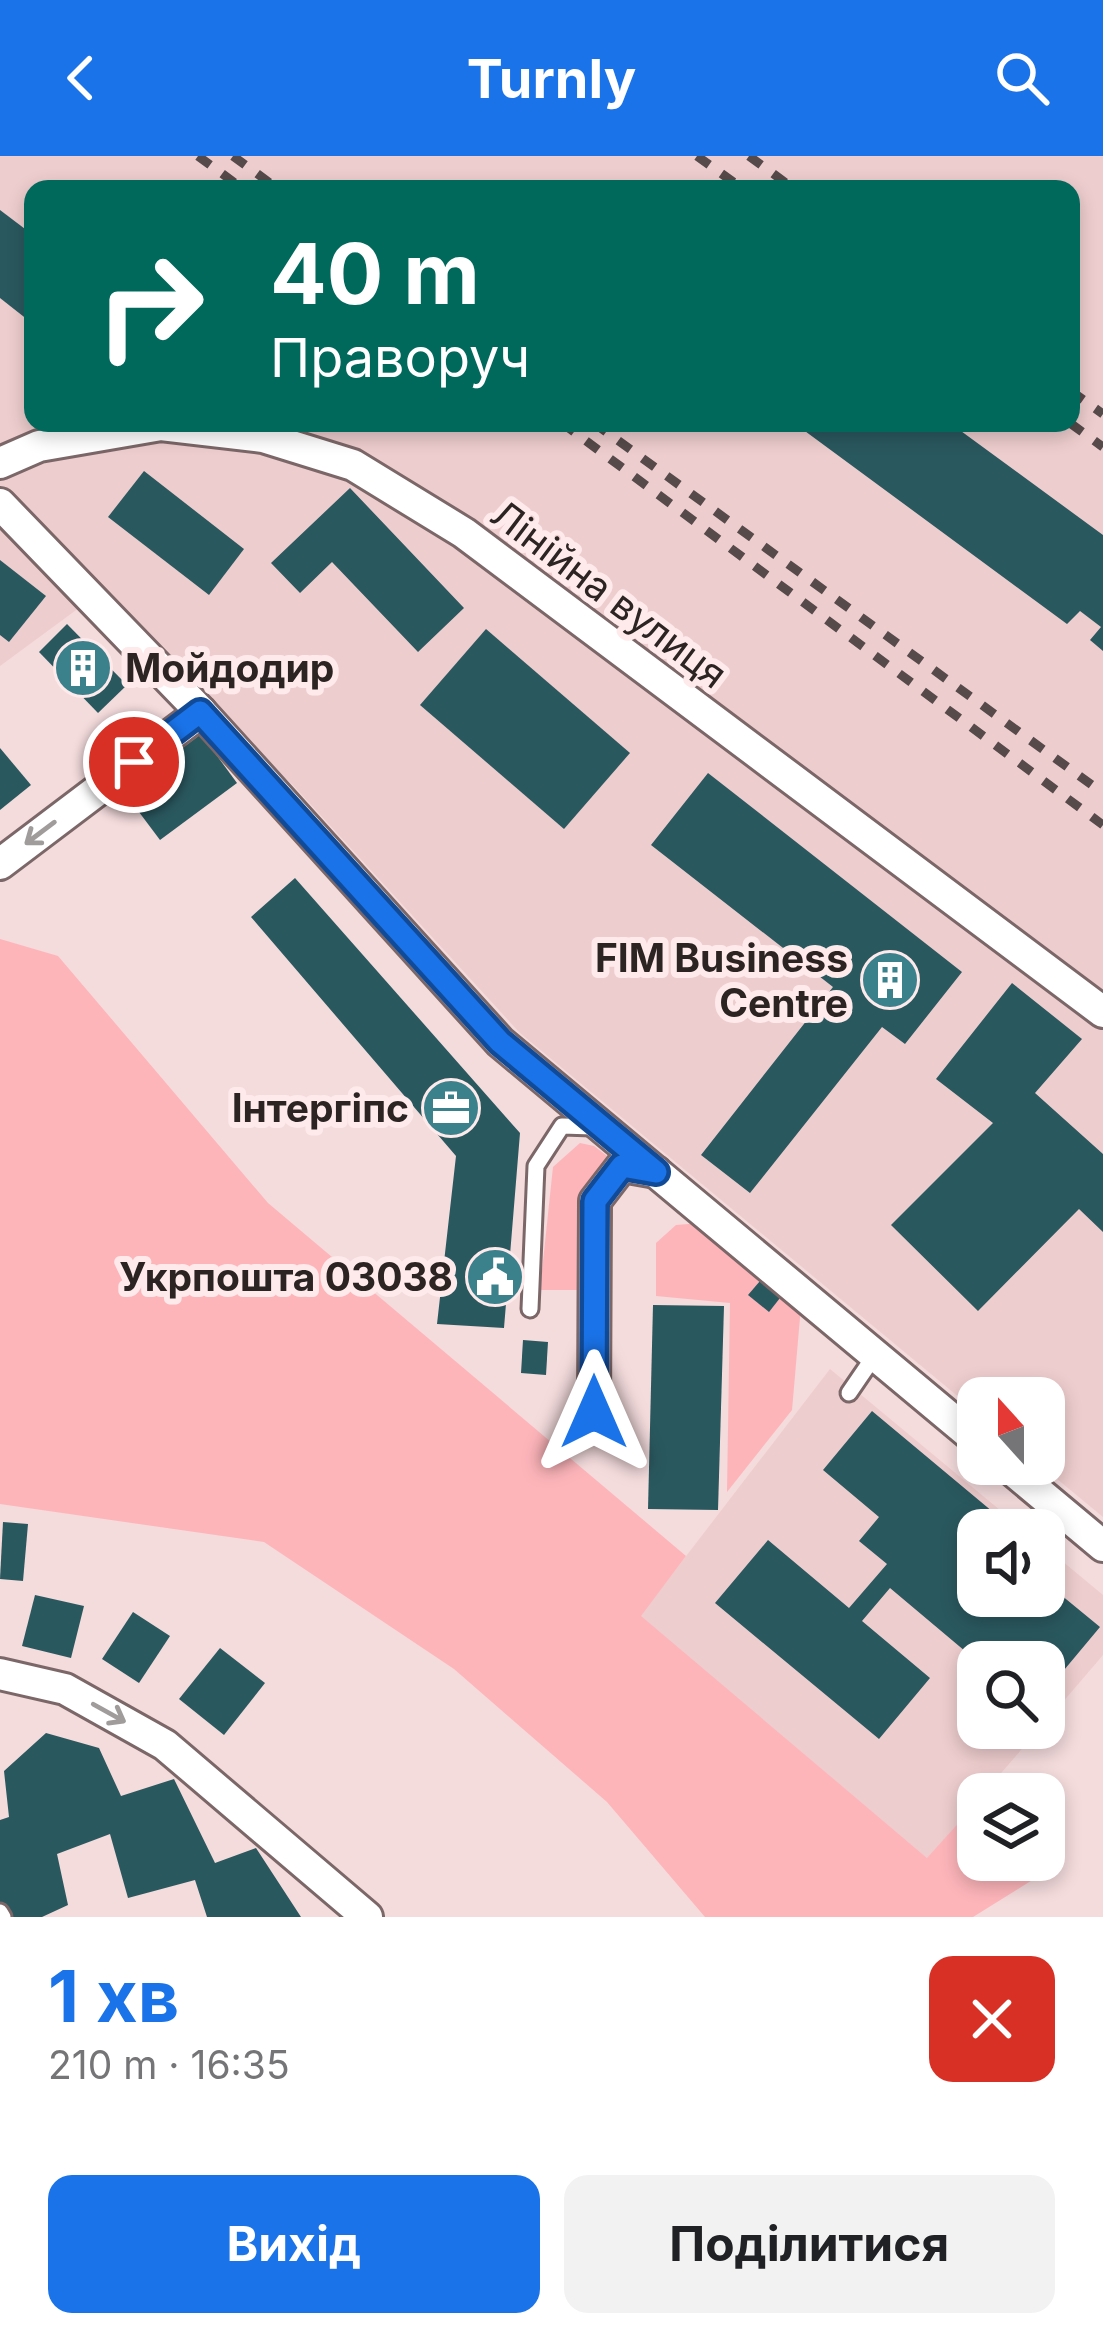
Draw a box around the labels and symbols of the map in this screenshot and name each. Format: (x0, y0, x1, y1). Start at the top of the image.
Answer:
street label: Лінійна вулиця (482, 490, 736, 697)
building icon: Мойдодир (52, 637, 114, 699)
place label: Мойдодир (125, 644, 334, 691)
pin (83, 711, 185, 813)
one-way arrow (25, 819, 57, 846)
place label: FIM Business Centre (595, 934, 848, 1026)
building icon: FIM Business Centre (859, 949, 921, 1011)
office icon: Інтергіпс (420, 1077, 482, 1139)
place label: Інтергіпс (232, 1084, 409, 1131)
public building icon: Укрпошта 03038 (464, 1246, 526, 1308)
place label: Укрпошта 03038 (119, 1253, 453, 1300)
position arrow (531, 1349, 657, 1475)
north arrow (957, 1377, 1065, 1485)
one-way arrow (91, 1702, 126, 1726)

